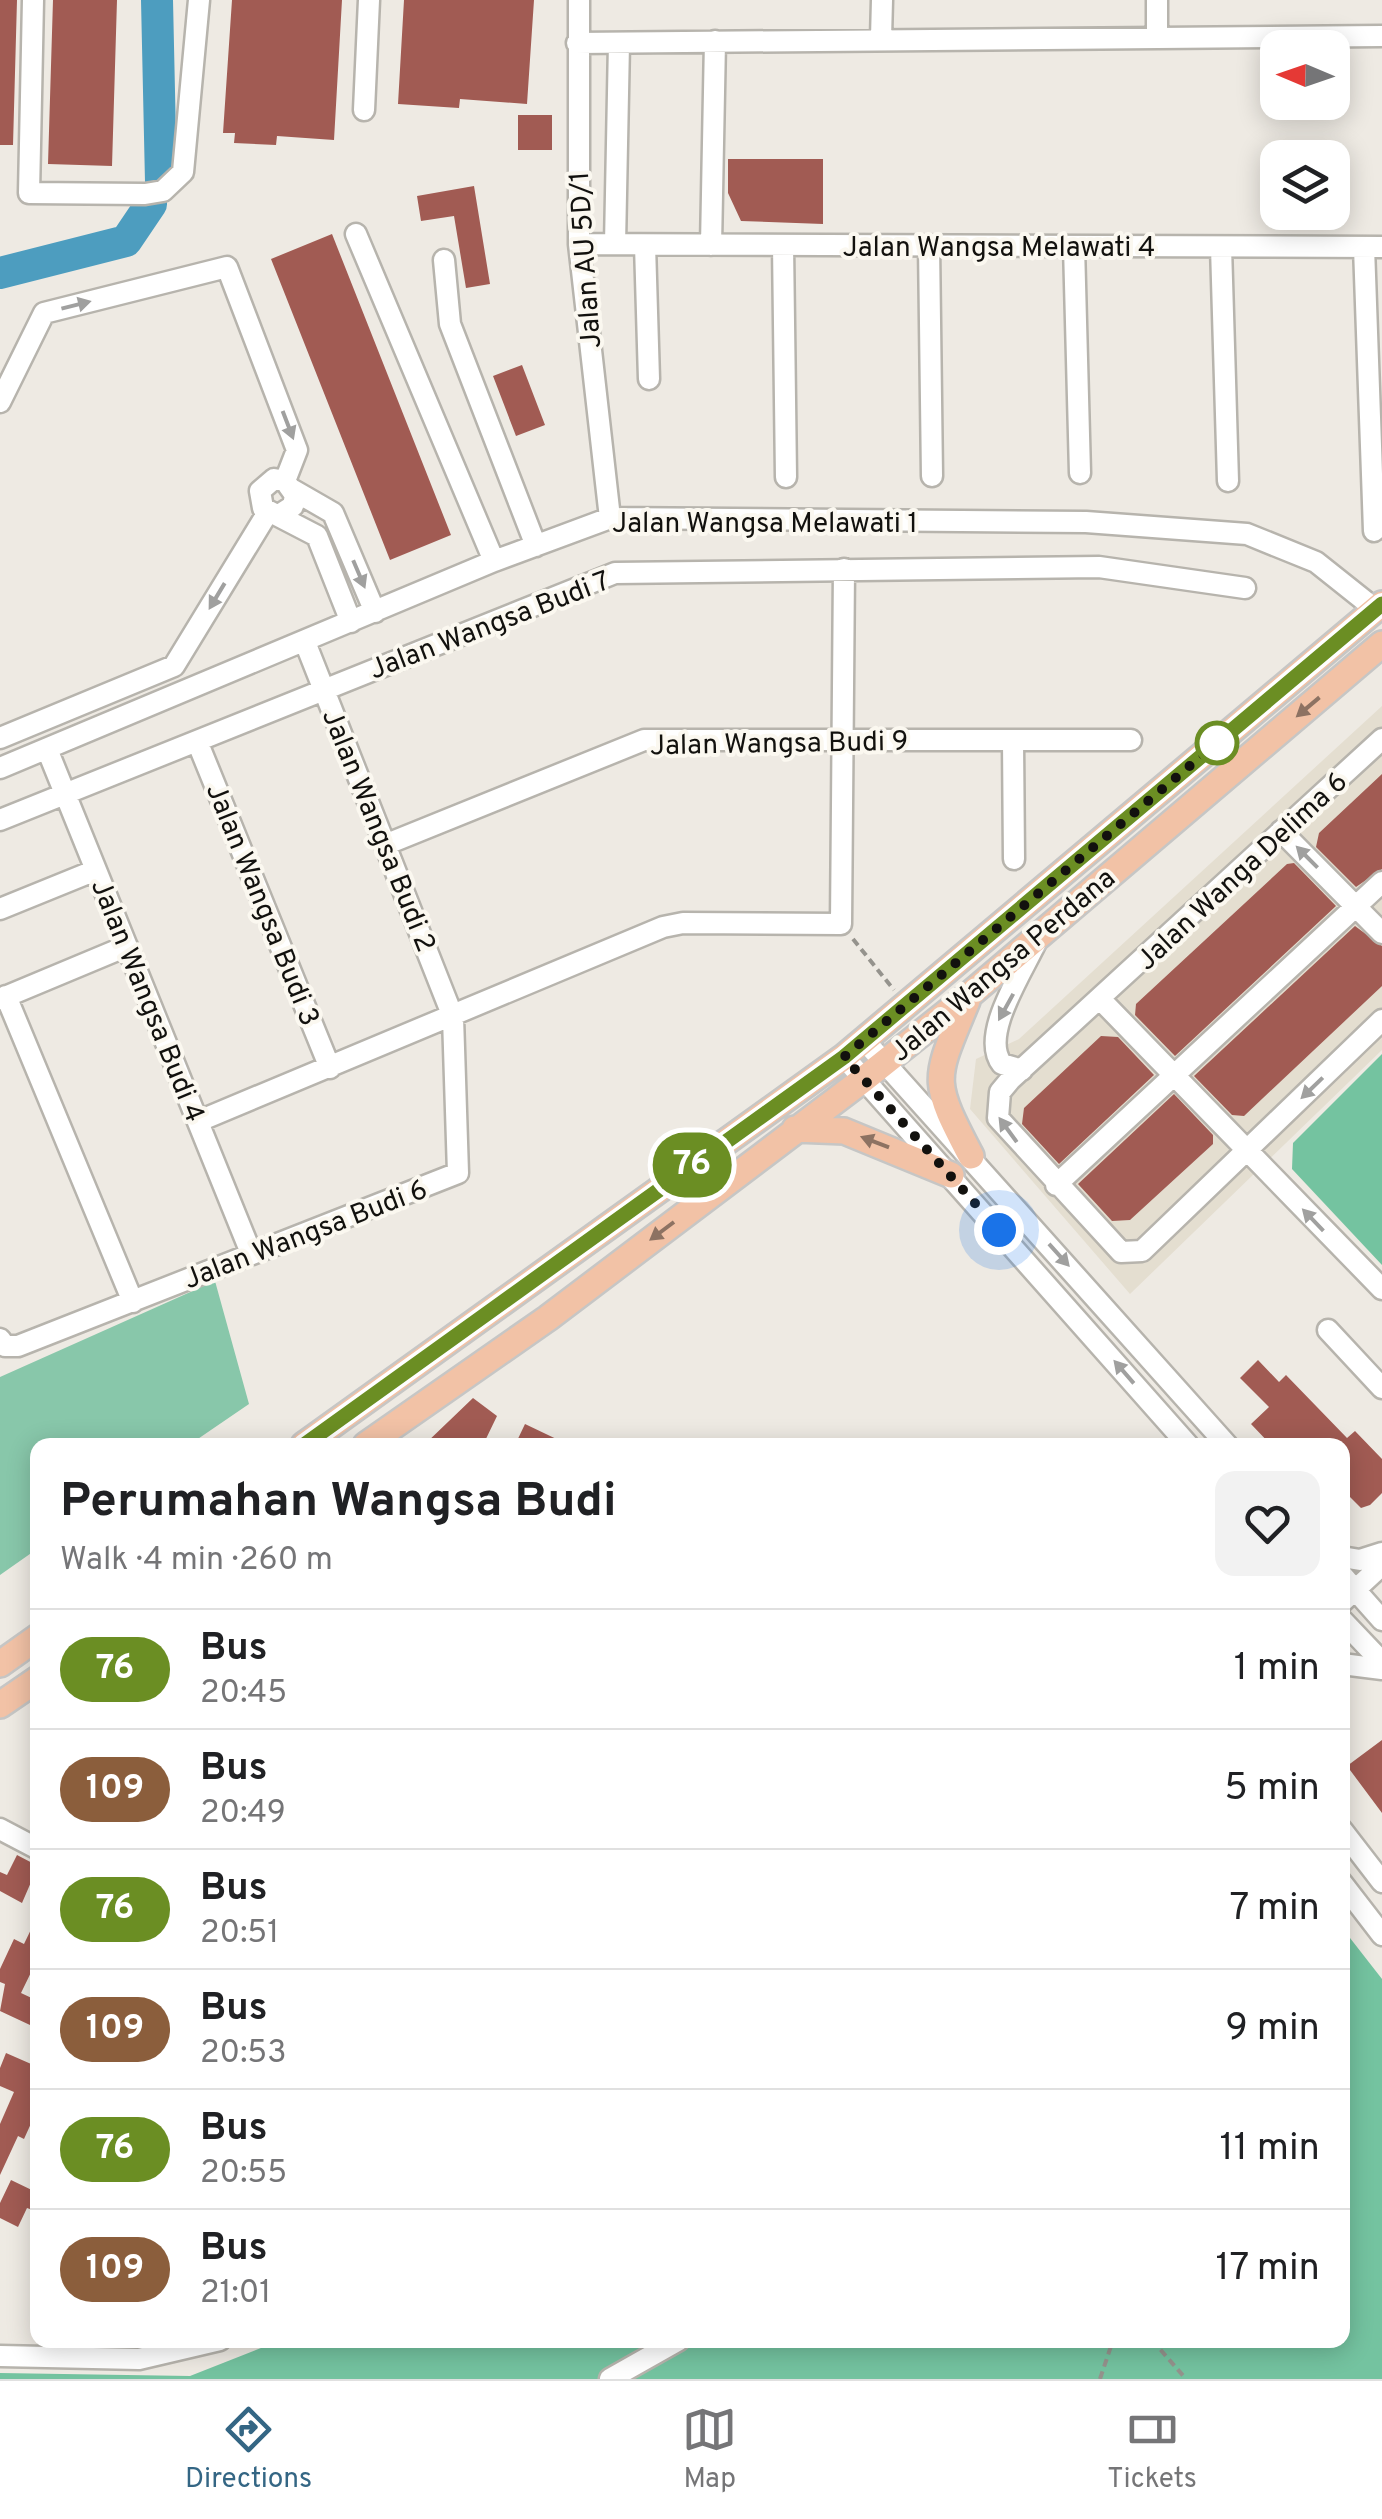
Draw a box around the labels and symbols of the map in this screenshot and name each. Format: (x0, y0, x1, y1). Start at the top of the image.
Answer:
north arrow (1260, 30, 1350, 120)
street label: Jalan AU 5D/1 (563, 170, 611, 350)
street label: Jalan Wangsa Melawati 4 (843, 231, 1155, 267)
one-way arrow (61, 296, 92, 312)
one-way arrow (280, 410, 296, 440)
street label: Jalan Wangsa Melawati 1 (612, 507, 918, 543)
one-way arrow (351, 559, 367, 589)
street label: Jalan Wangsa Budi 7 (365, 564, 616, 689)
one-way arrow (209, 582, 226, 610)
one-way arrow (1295, 696, 1320, 717)
street label: Jalan Wangsa Budi 2 (312, 704, 442, 958)
unlabelled marker (1196, 722, 1238, 764)
street label: Jalan Wangsa Budi 9 (650, 725, 909, 765)
street label: Jalan Wanga Delima 6 (1130, 765, 1356, 979)
street label: Jalan Wangsa Budi 3 (196, 779, 326, 1032)
one-way arrow (1296, 845, 1320, 869)
street label: Jalan Wangsa Perdana (884, 862, 1124, 1071)
street label: Jalan Wangsa Budi 4 (81, 874, 211, 1128)
one-way arrow (997, 993, 1015, 1021)
one-way arrow (1300, 1076, 1324, 1099)
one-way arrow (999, 1117, 1019, 1143)
line badge: 76 (647, 1132, 737, 1198)
one-way arrow (860, 1134, 890, 1149)
street label: Jalan Wangsa Budi 6 (179, 1173, 433, 1299)
your location (974, 1205, 1024, 1255)
one-way arrow (1302, 1208, 1325, 1232)
one-way arrow (649, 1220, 675, 1240)
one-way arrow (1047, 1243, 1070, 1267)
one-way arrow (1113, 1360, 1135, 1385)

